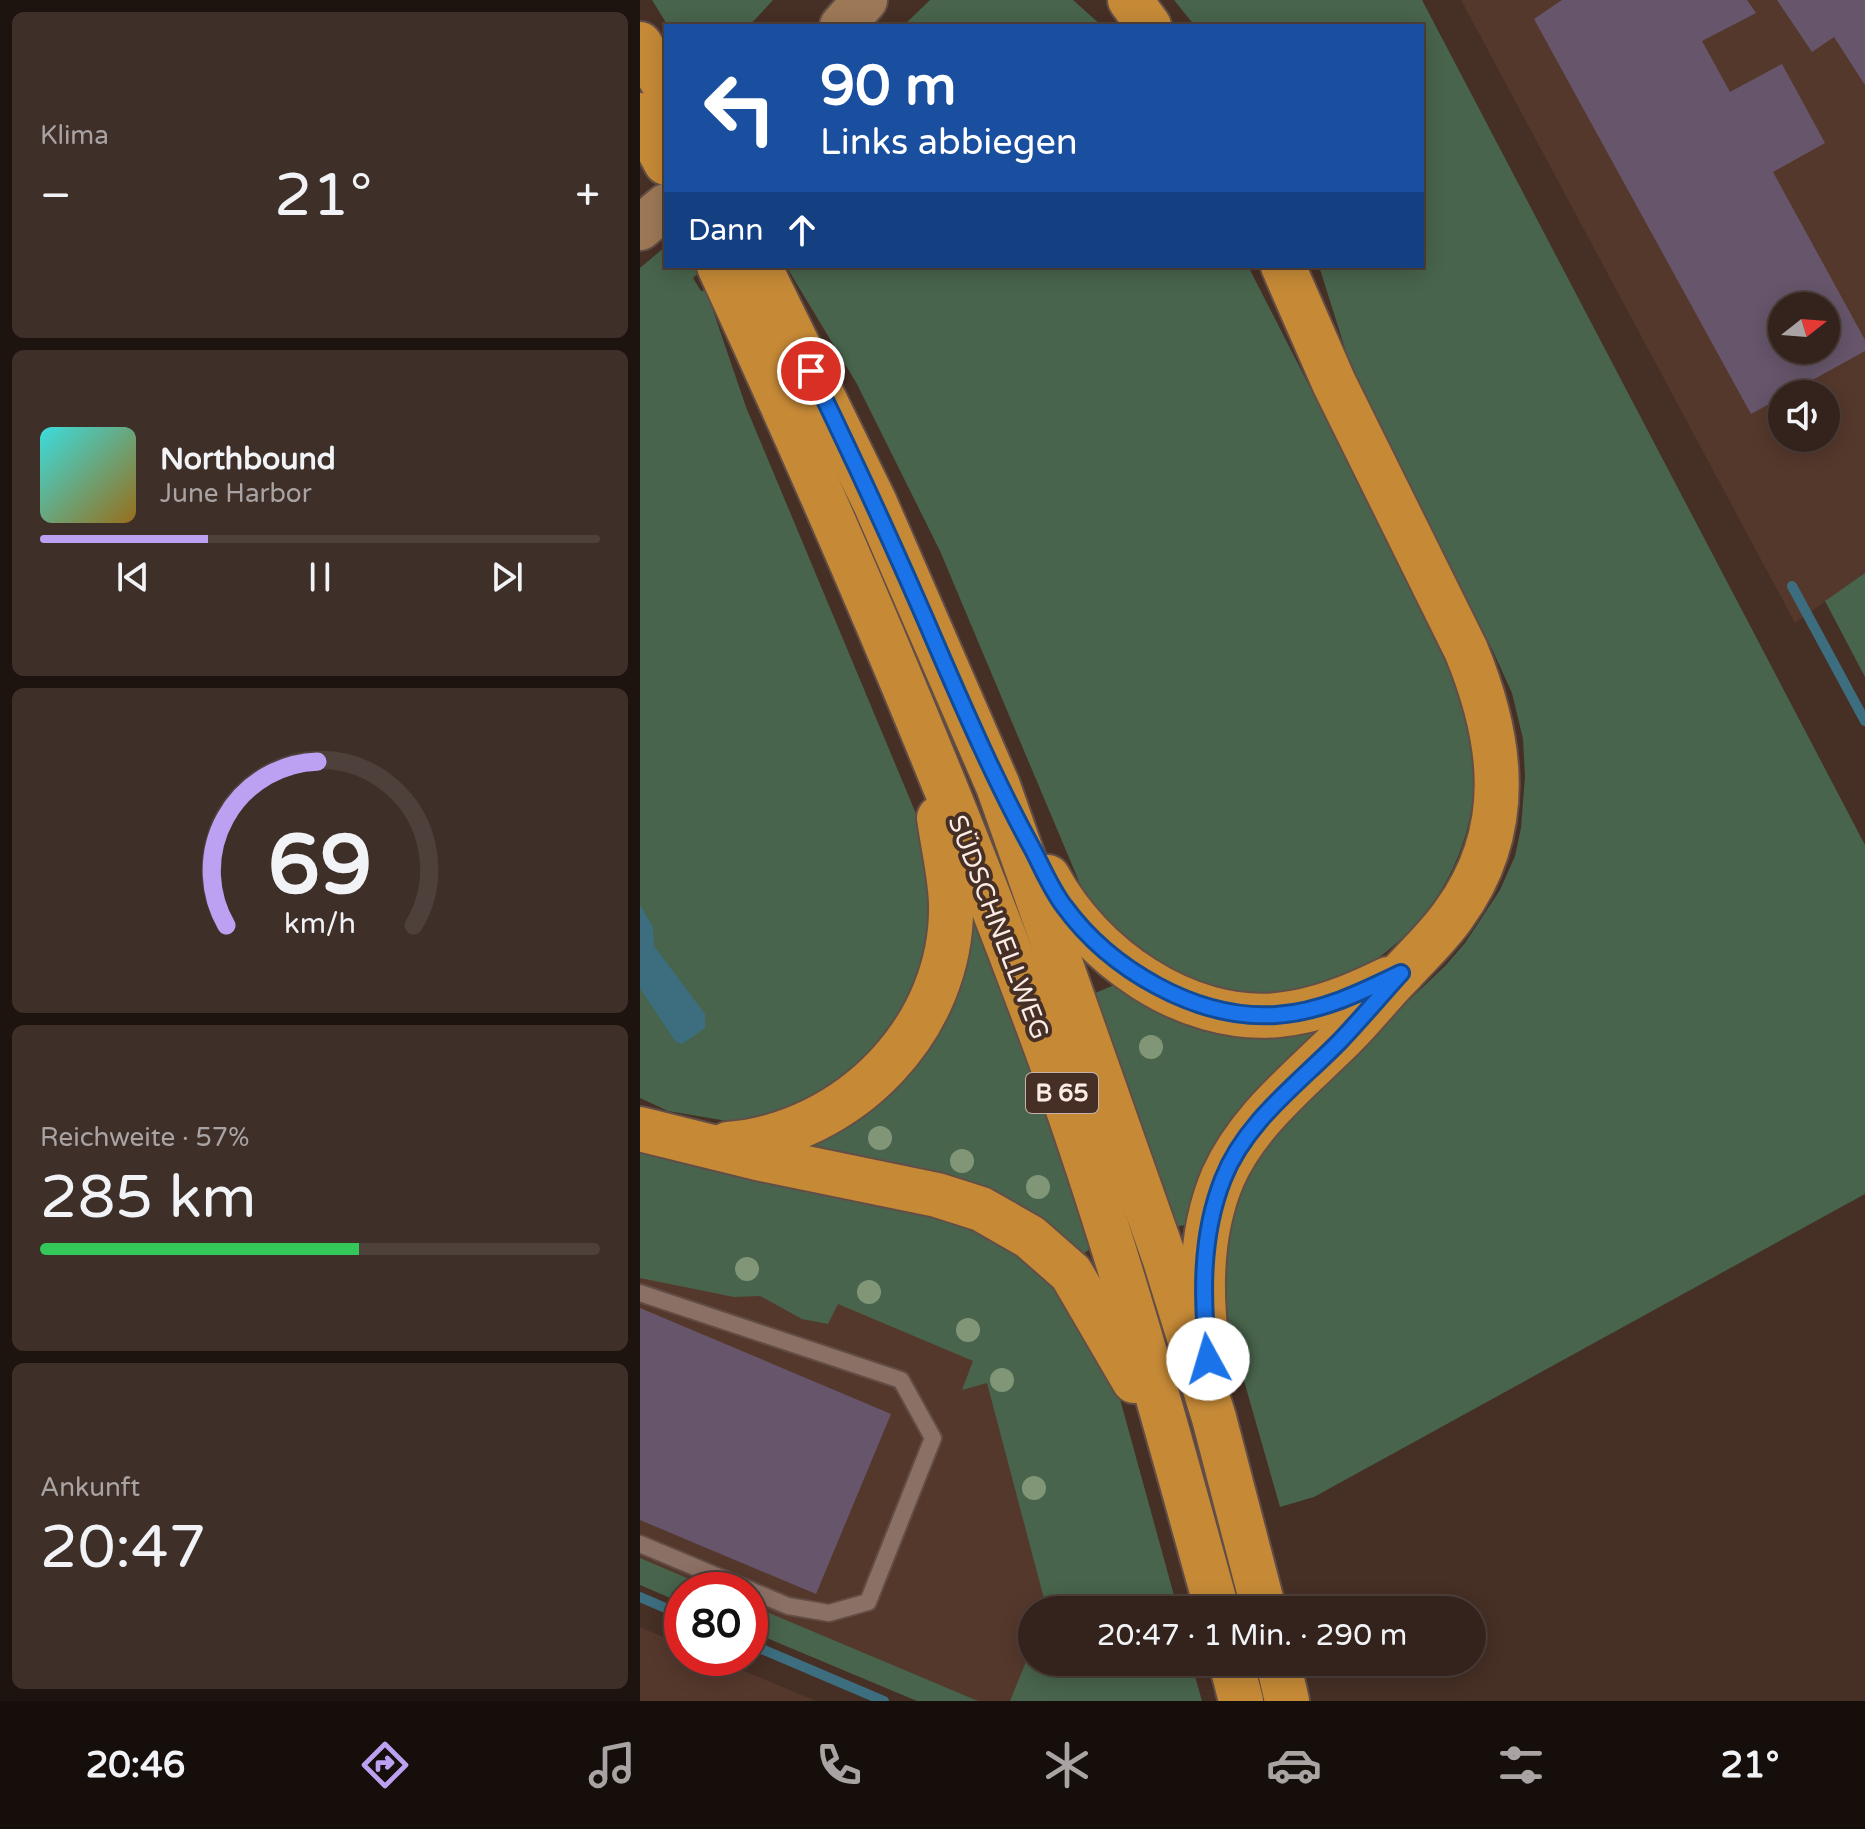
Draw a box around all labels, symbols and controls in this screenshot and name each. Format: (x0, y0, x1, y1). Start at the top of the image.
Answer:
text: 90 m (820, 53, 956, 120)
icon: left (688, 56, 792, 160)
text: Klima (40, 120, 109, 151)
text: Links abbiegen (820, 121, 1078, 164)
text: 21° (274, 160, 372, 232)
text: − (40, 170, 71, 223)
text: + (575, 170, 600, 223)
icon: ahead (780, 208, 824, 252)
text: Dann (688, 212, 764, 249)
north arrow (1768, 292, 1840, 364)
map controls (1768, 292, 1840, 452)
pin (777, 337, 845, 405)
icon: arrive (789, 349, 833, 393)
button: sound (1768, 380, 1840, 452)
text: Northbound (160, 441, 336, 478)
text: June Harbor (160, 478, 312, 509)
icon: previous (111, 555, 155, 599)
icon: pause (298, 555, 342, 599)
icon: next (485, 555, 529, 599)
street label: SÜDSCHNELLWEG (941, 811, 1056, 1044)
text: 69 (268, 816, 372, 916)
text: km/h (284, 908, 356, 942)
road number: B 65 (1026, 1073, 1098, 1113)
text: Reichweite · 57% (40, 1122, 249, 1153)
text: 285 km (40, 1162, 256, 1234)
position arrow (1166, 1317, 1250, 1401)
text: Ankunft (40, 1472, 140, 1503)
text: 20:47 (40, 1512, 206, 1584)
speed limit sign: 80 (664, 1572, 768, 1676)
text: 20:47 · 1 Min. · 290 m (1097, 1617, 1407, 1654)
icon: directions (357, 1737, 413, 1793)
icon: music (584, 1737, 640, 1793)
icon: phone (811, 1737, 867, 1793)
icon: climate (1039, 1737, 1095, 1793)
icon: car (1266, 1737, 1322, 1793)
icon: filters (1493, 1737, 1549, 1793)
text: 20:46 (86, 1744, 185, 1787)
text: 21° (1721, 1744, 1779, 1787)

